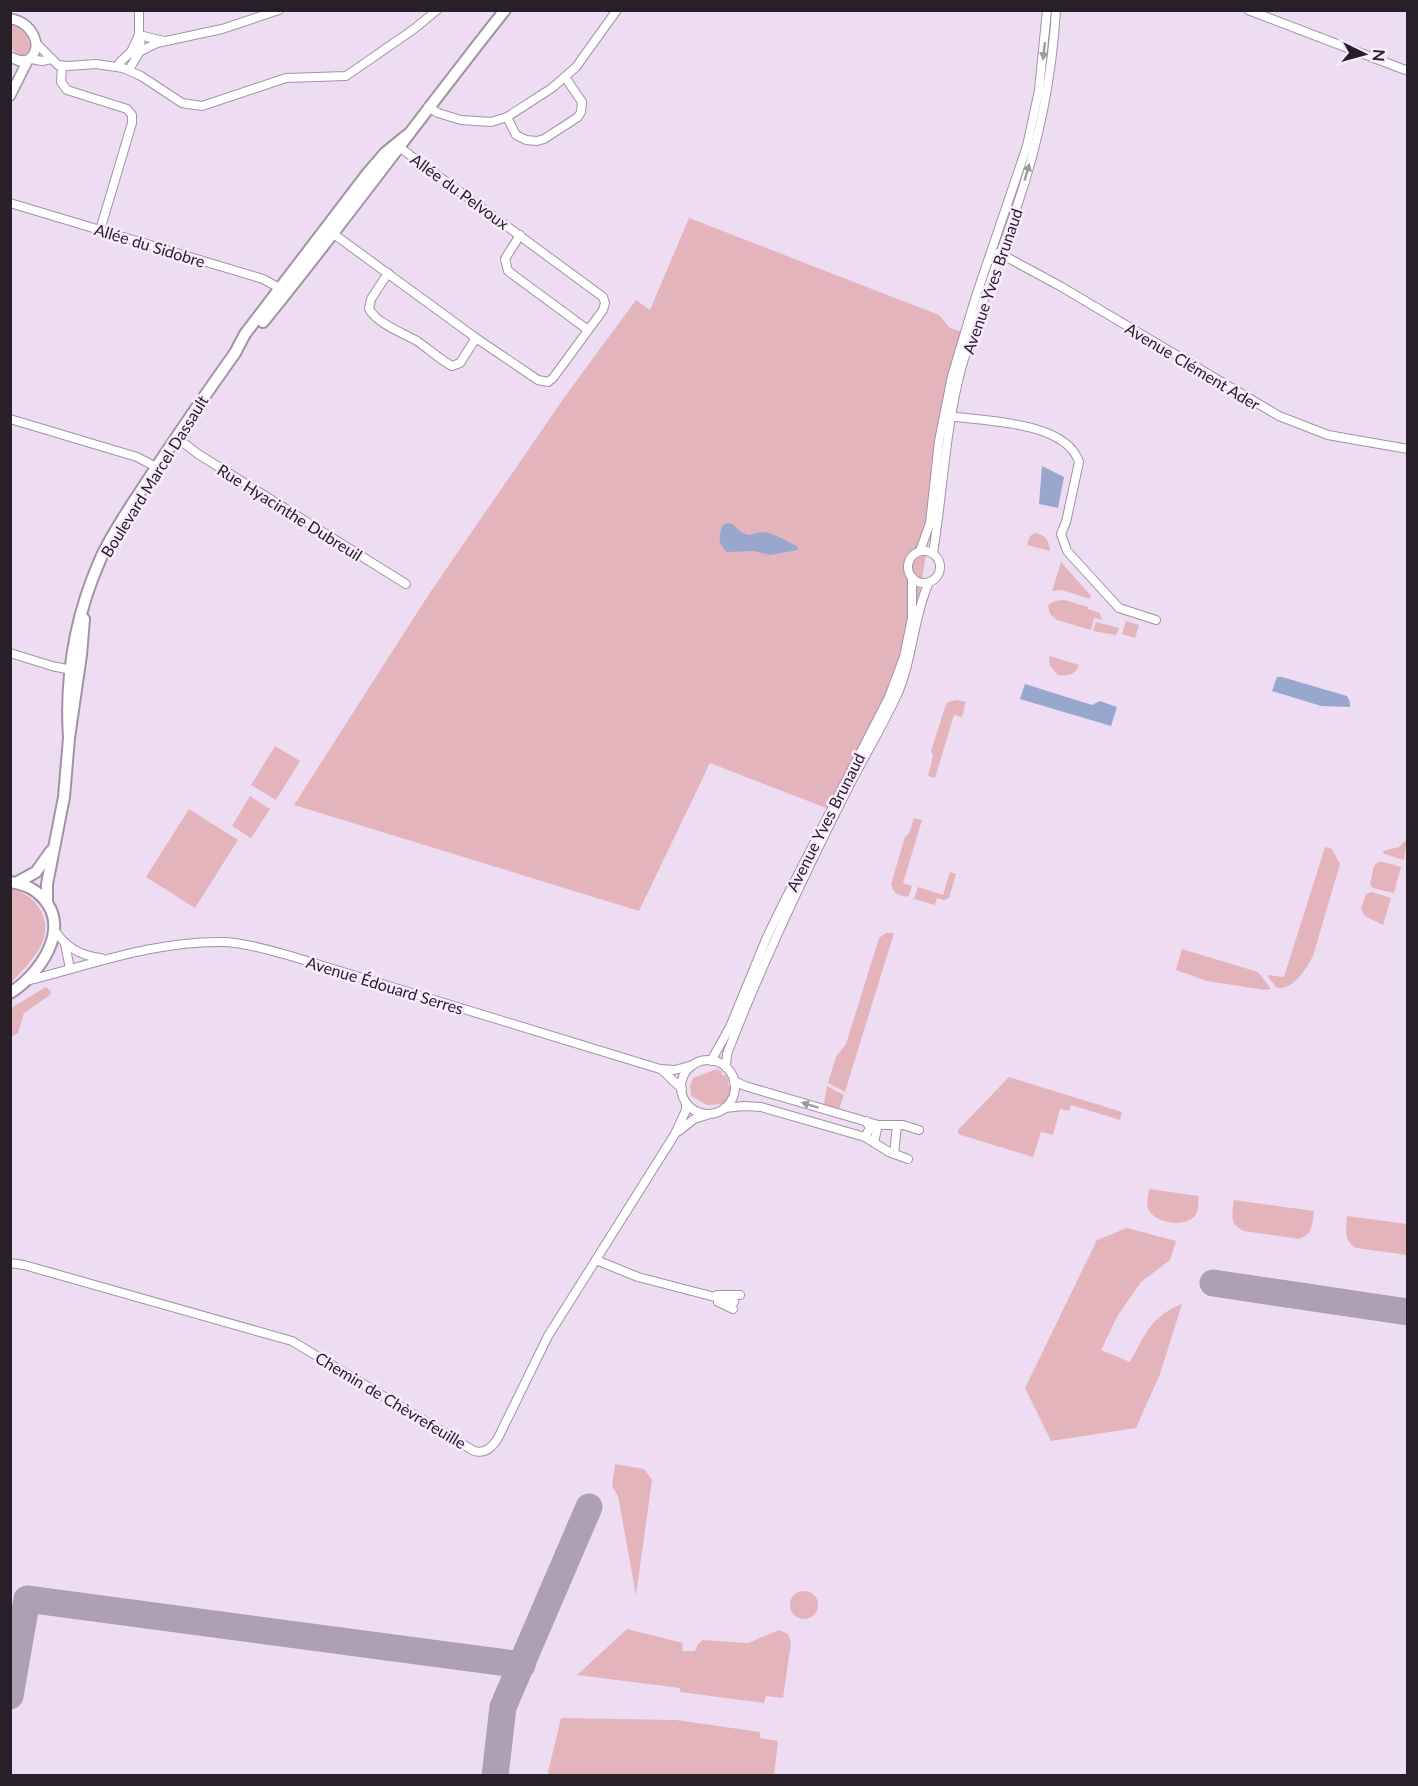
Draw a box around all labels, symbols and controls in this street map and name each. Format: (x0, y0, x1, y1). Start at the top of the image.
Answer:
north arrow (1334, 24, 1394, 84)
one-way arrow (1039, 41, 1049, 60)
text: N (1369, 48, 1389, 62)
street label: Allée du Pelvoux (407, 149, 513, 233)
one-way arrow (1023, 163, 1033, 181)
street label: Avenue Yves Brunaud (958, 206, 1026, 356)
street label: Allée du Sidobre (92, 219, 208, 271)
street label: Avenue Clément Ader (1122, 318, 1264, 414)
street label: Boulevard Marcel Dassault (96, 391, 212, 560)
street label: Rue Hyacinthe Dubreuil (214, 460, 366, 564)
street label: Avenue Yves Brunaud (782, 750, 868, 894)
street label: Avenue Édouard Serres (304, 952, 466, 1018)
one-way arrow (801, 1100, 819, 1109)
street label: Chemin de Chèvrefeuille (312, 1348, 470, 1452)

